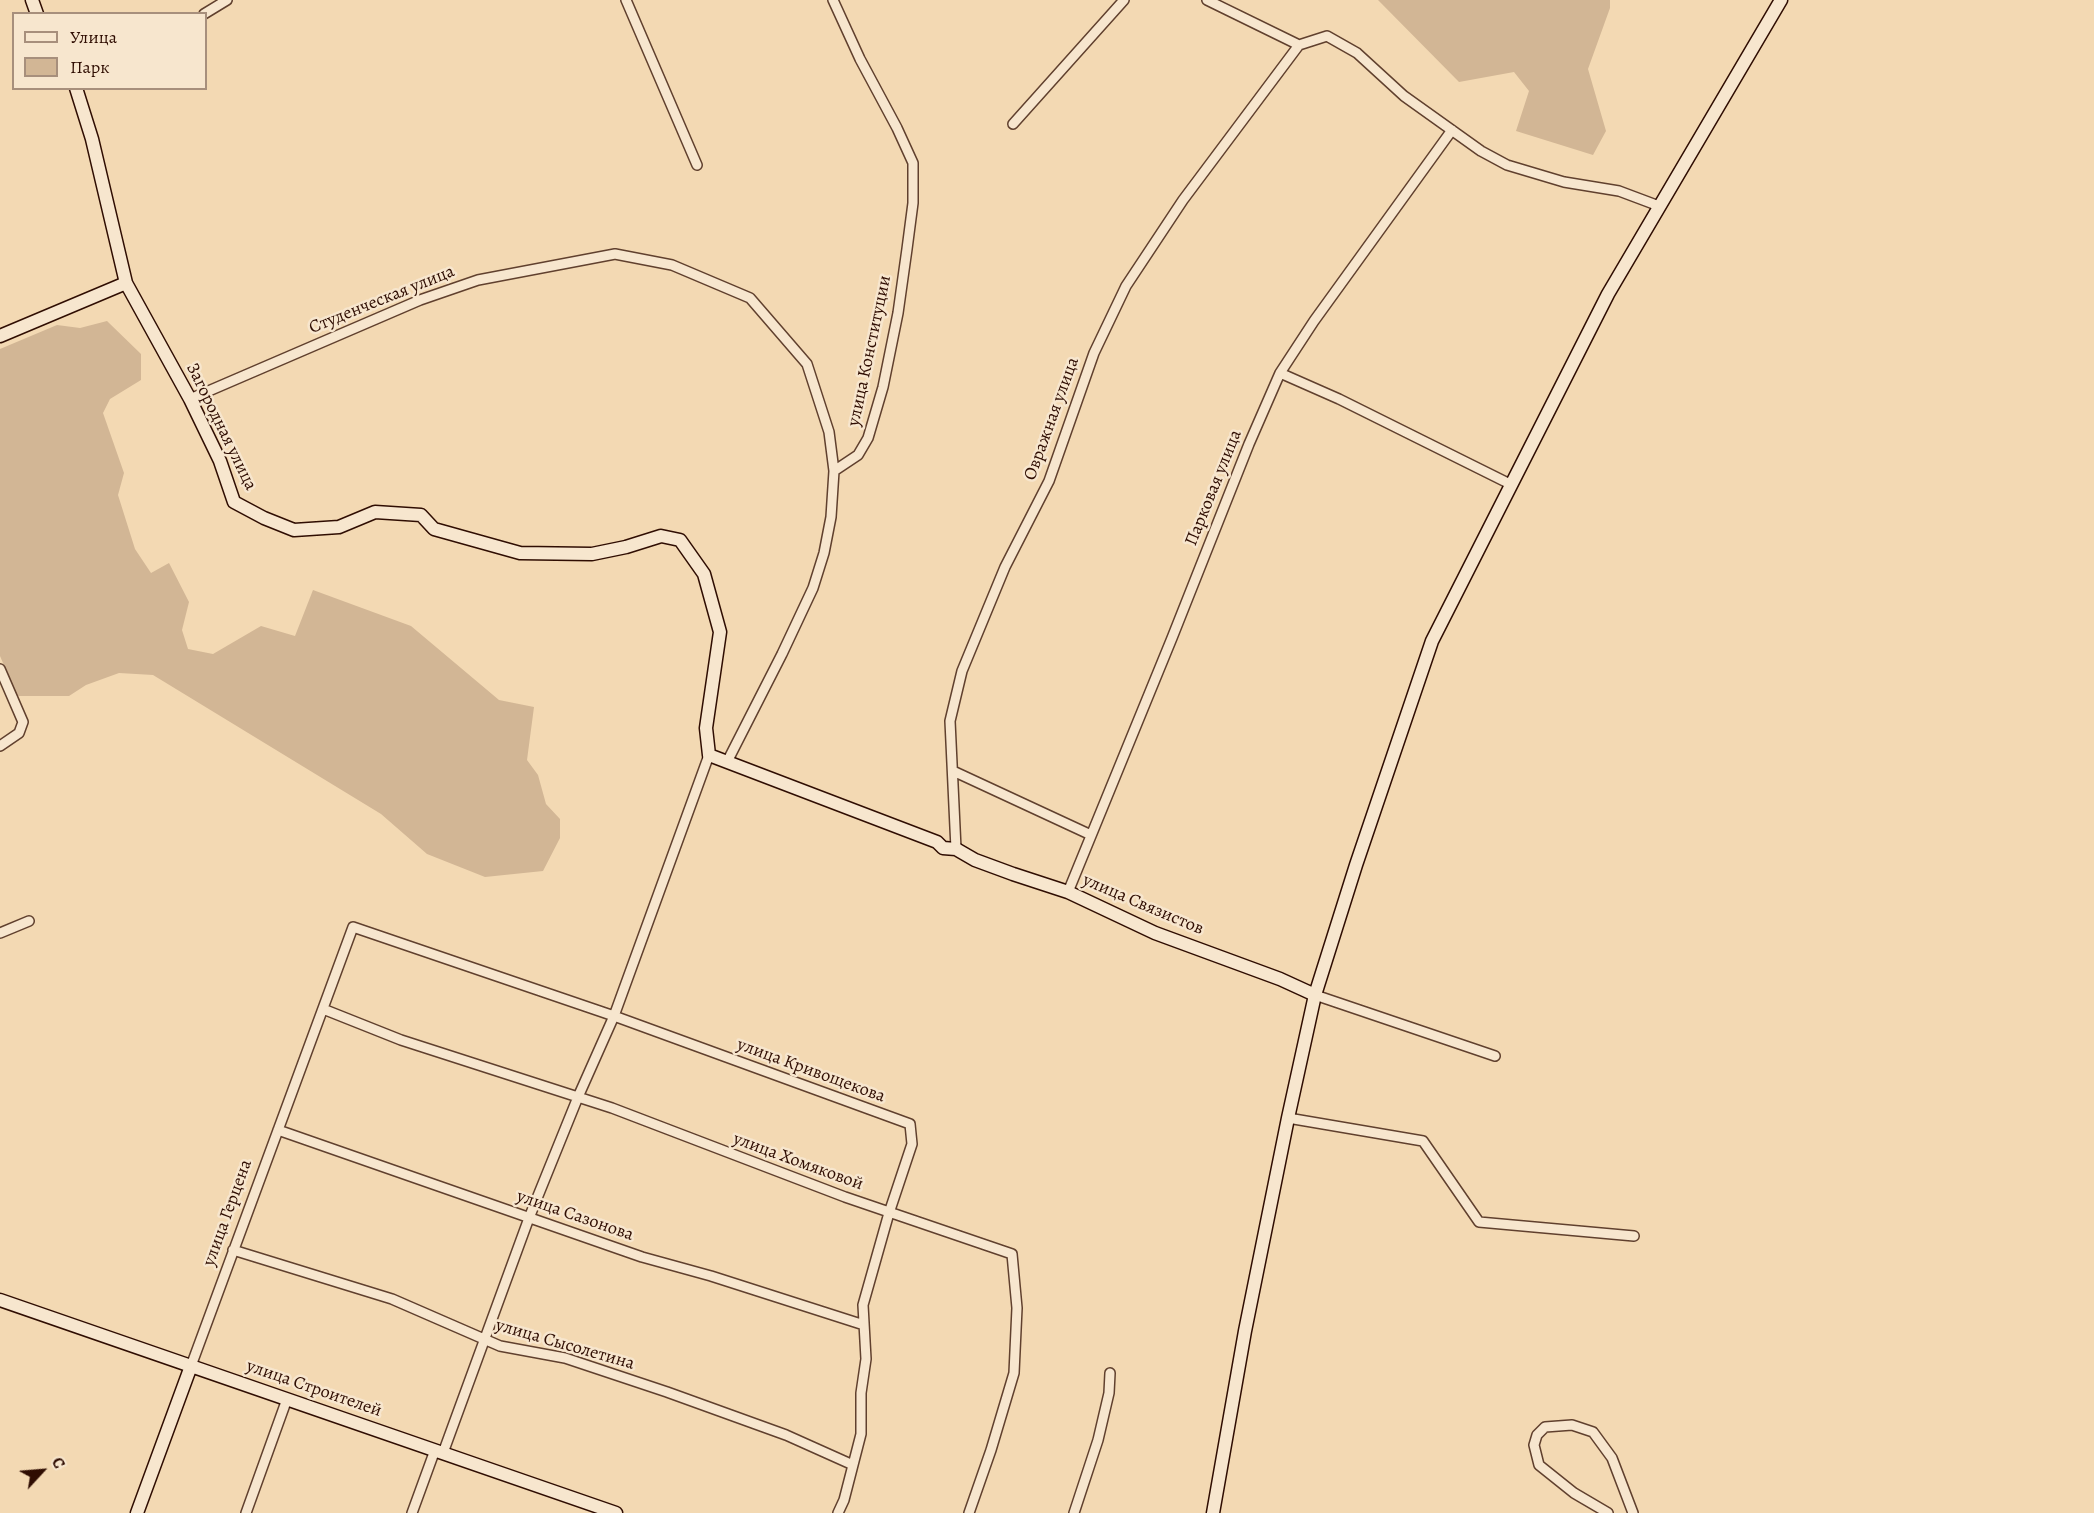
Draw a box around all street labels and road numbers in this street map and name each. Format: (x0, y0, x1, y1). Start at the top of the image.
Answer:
street label: Студенческая улица (306, 261, 458, 339)
street label: улица Конституции (843, 274, 897, 428)
street label: Овражная улица (1020, 355, 1084, 483)
street label: Загородная улица (181, 360, 261, 494)
street label: Парковая улица (1181, 427, 1247, 549)
street label: улица Связистов (1079, 870, 1207, 940)
street label: улица Кривощекова (734, 1034, 888, 1108)
street label: улица Хомяковой (730, 1128, 866, 1196)
street label: улица Герцена (199, 1157, 257, 1269)
street label: улица Сазонова (514, 1186, 636, 1246)
street label: улица Сысолетина (493, 1315, 637, 1375)
street label: улица Строителей (243, 1356, 385, 1422)

